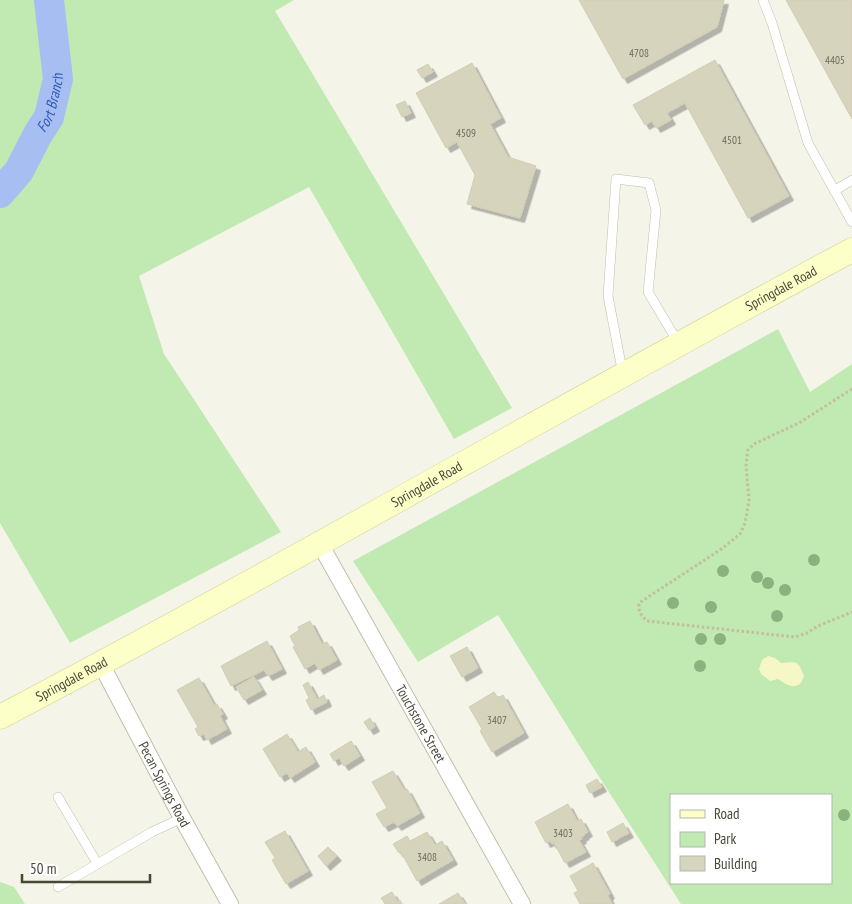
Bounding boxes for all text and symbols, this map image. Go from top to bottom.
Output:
house number: 4708 [629,46,649,60]
house number: 4405 [825,53,845,67]
water label: Fort Branch [32,71,67,135]
house number: 4509 [456,126,476,140]
house number: 4501 [722,133,742,147]
street label: Springdale Road [742,262,820,315]
street label: Springdale Road [388,457,465,511]
street label: Springdale Road [33,652,111,706]
street label: Touchstone Street [392,681,450,766]
house number: 3407 [487,713,507,727]
street label: Pecan Springs Road [134,739,194,830]
legend [670,794,832,884]
text: Road [714,804,740,823]
house number: 3403 [553,826,573,840]
text: Park [714,829,736,848]
house number: 3408 [417,850,437,864]
scale bar [22,852,150,884]
text: Building [714,854,757,873]
text: 50 m [30,859,56,878]

